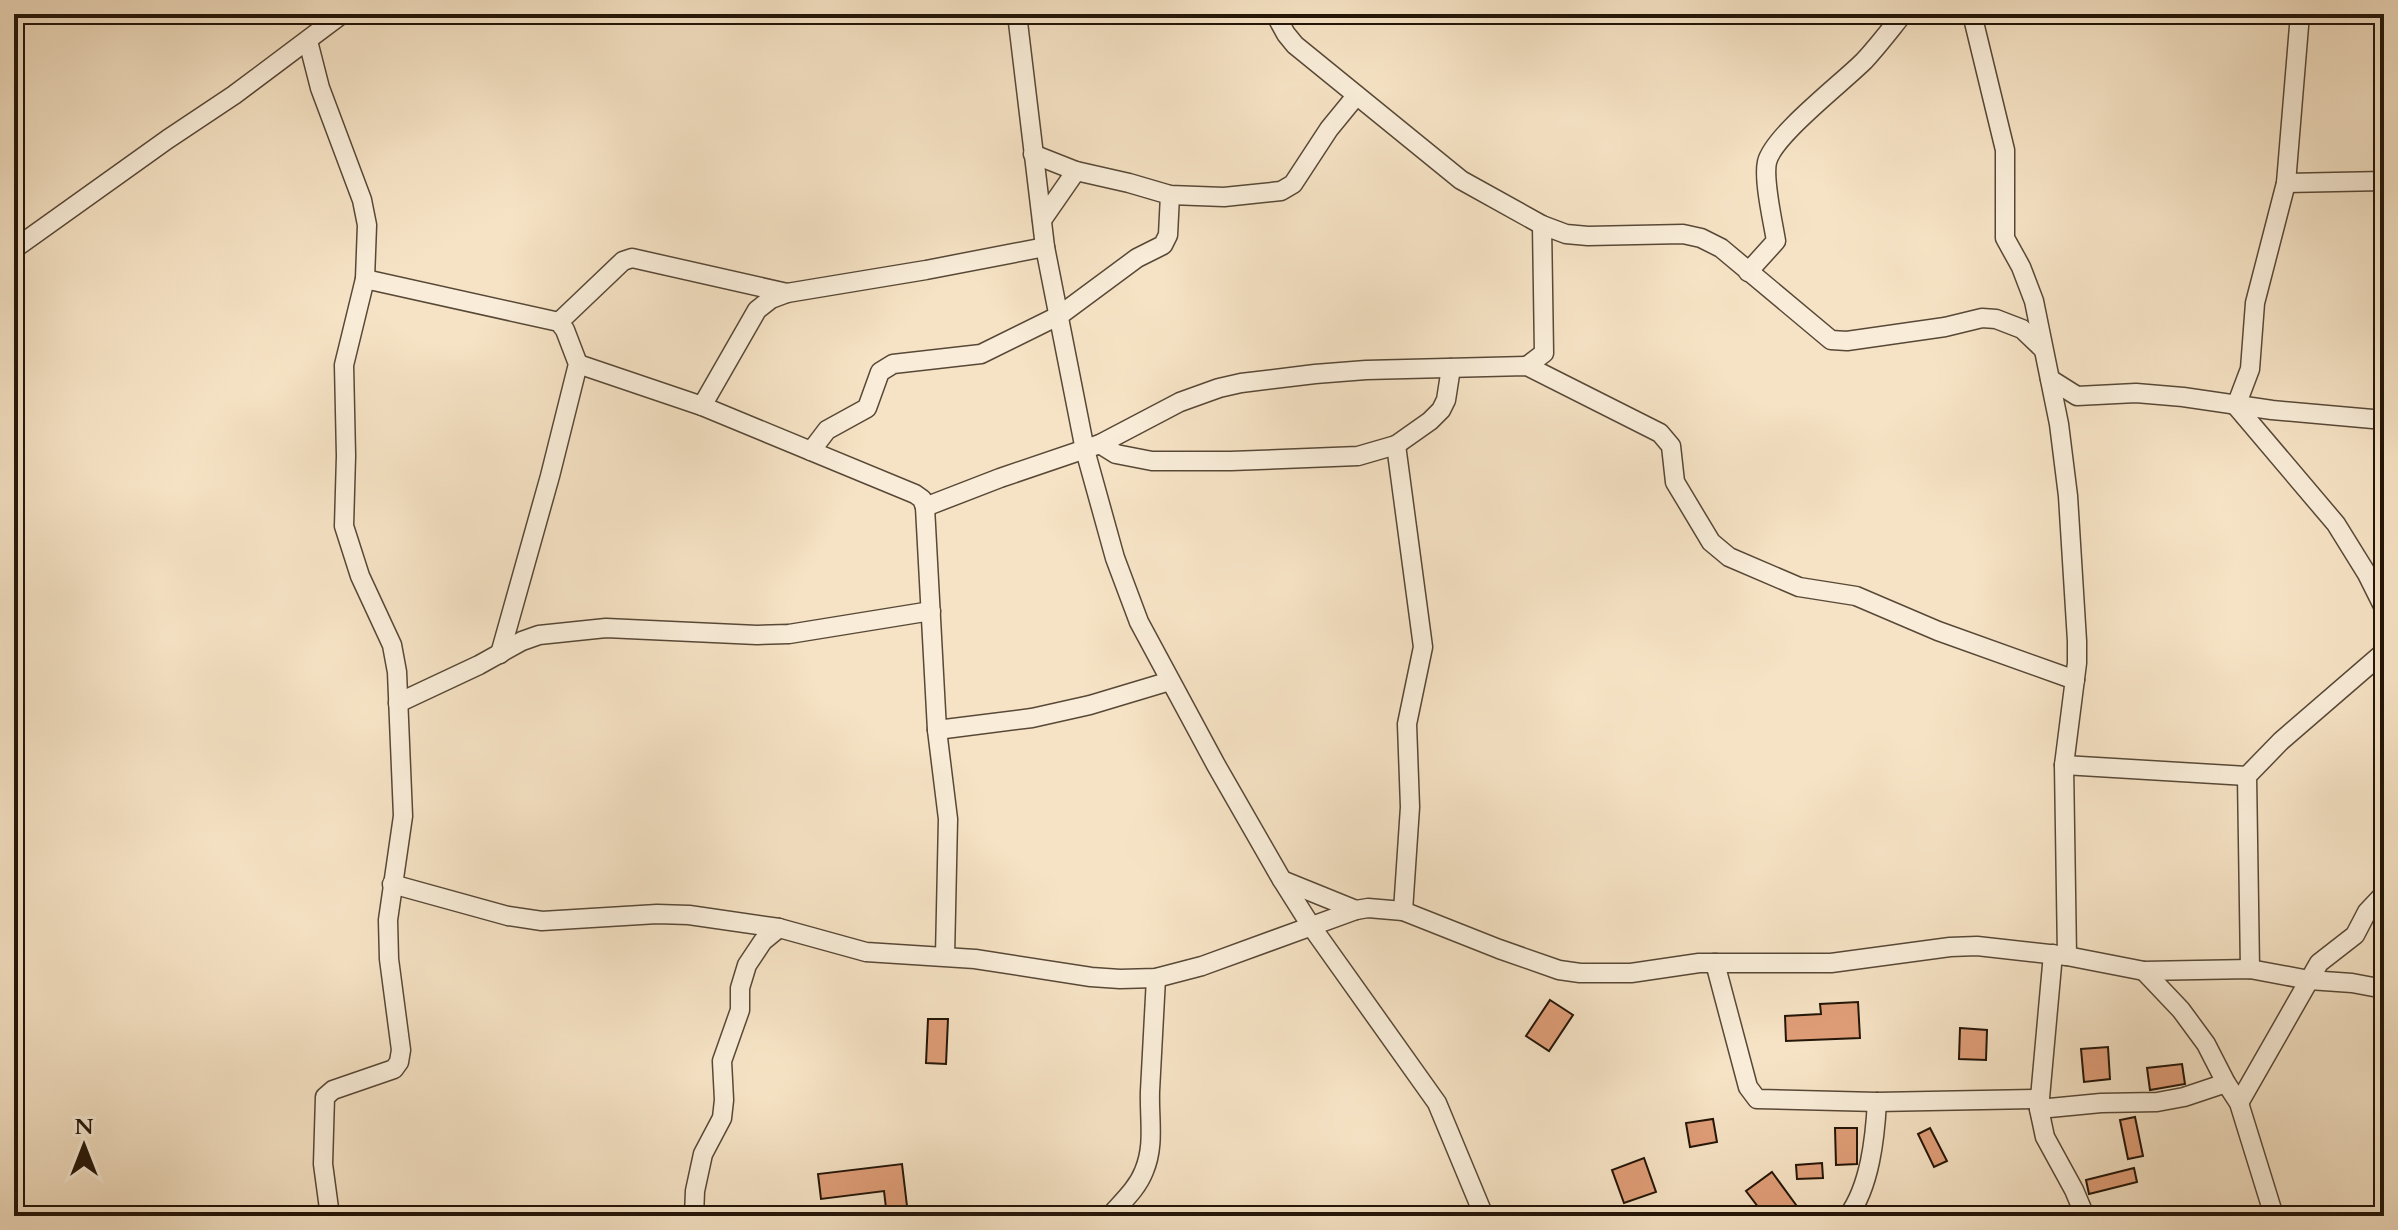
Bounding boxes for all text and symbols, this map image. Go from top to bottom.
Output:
north arrow [44,1106,124,1186]
text: N [74,1112,94,1142]

